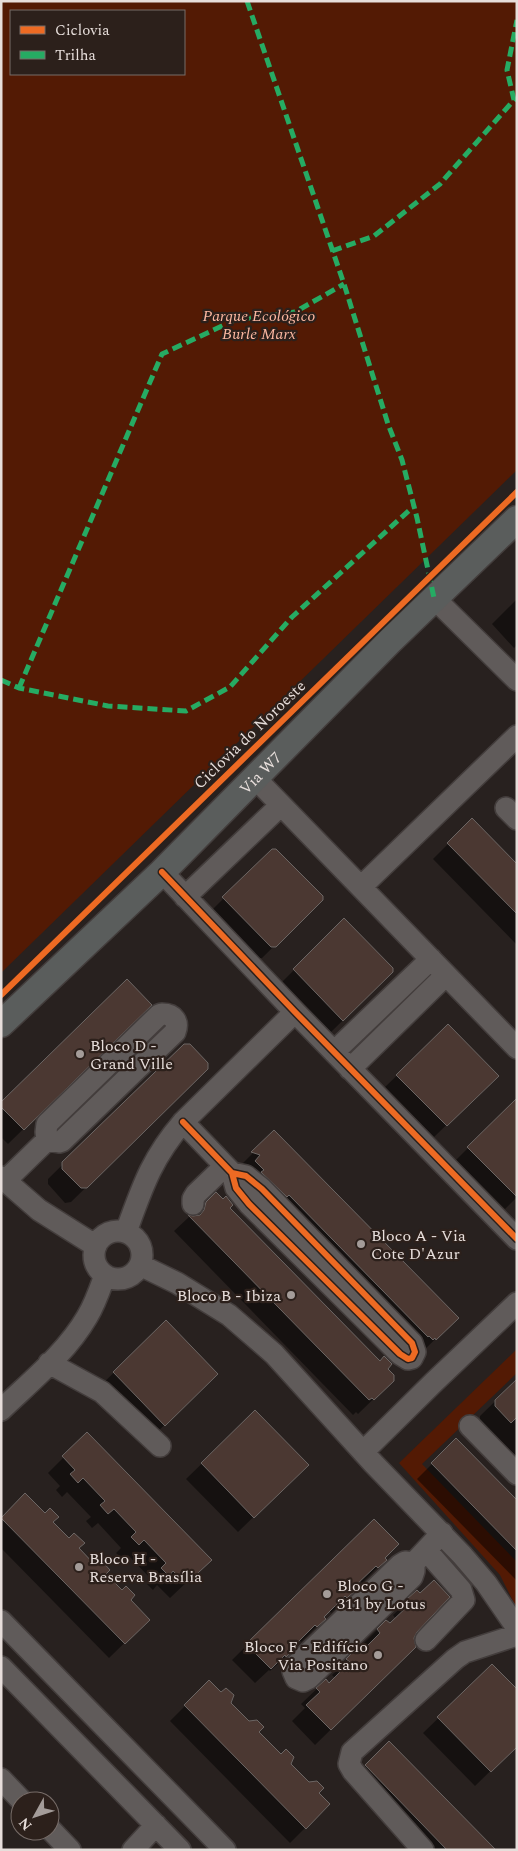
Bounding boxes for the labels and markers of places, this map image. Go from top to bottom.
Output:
place label: Bloco D - Grand Ville [90,1034,173,1076]
marker: Bloco D - Grand Ville [74,1048,86,1060]
place label: Bloco A - Via Cote D'Azur [371,1224,466,1266]
marker: Bloco A - Via Cote D'Azur [355,1238,367,1250]
place label: Bloco B - Ibiza [177,1284,281,1308]
marker: Bloco B - Ibiza [285,1289,297,1301]
place label: Bloco H - Reserva Brasília [89,1547,202,1589]
marker: Bloco H - Reserva Brasília [73,1561,85,1573]
place label: Bloco G - 311 by Lotus [337,1574,426,1616]
marker: Bloco G - 311 by Lotus [321,1588,333,1600]
place label: Bloco F - Edifício Via Positano [244,1635,368,1677]
marker: Bloco F - Edifício Via Positano [372,1649,384,1661]

